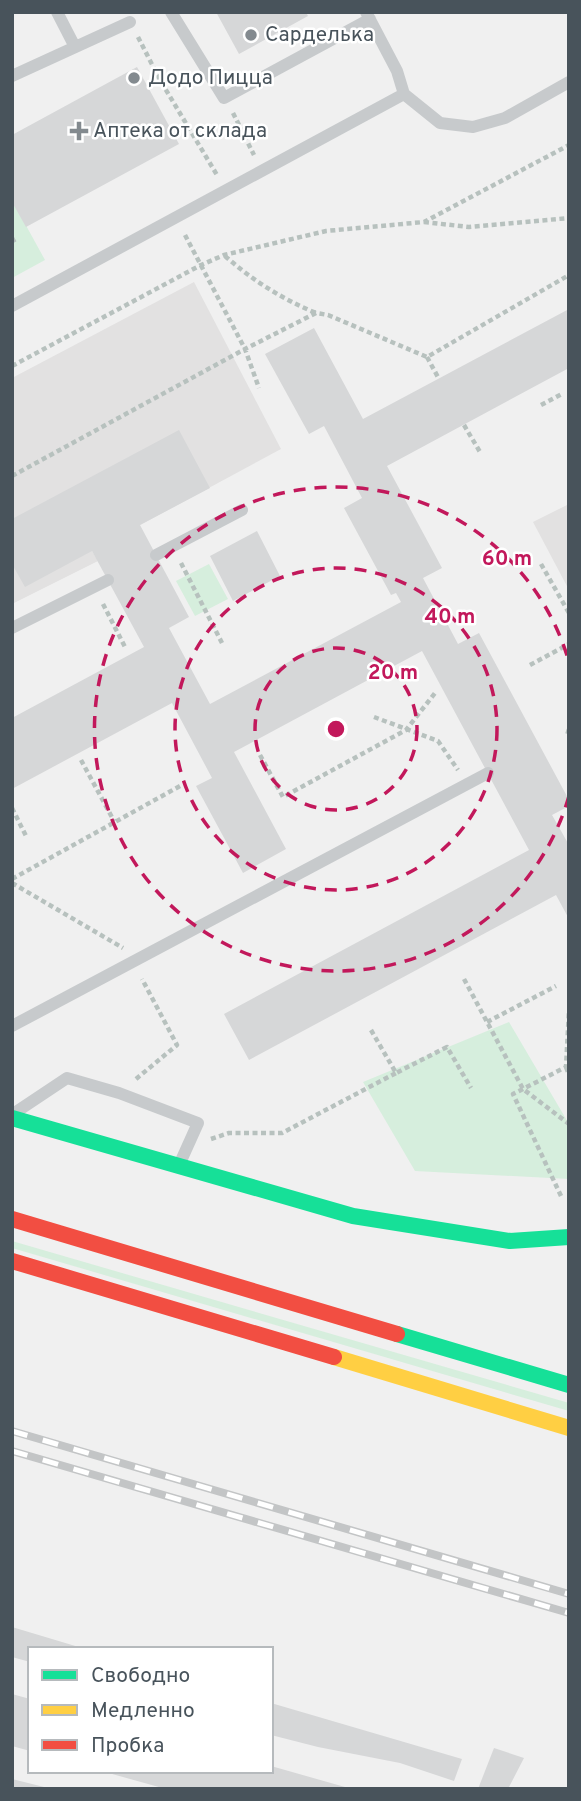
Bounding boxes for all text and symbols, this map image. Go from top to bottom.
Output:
place label: Сарделька [265,22,374,49]
marker: Сарделька [243,27,259,43]
place label: Додо Пицца [148,65,273,92]
marker: Додо Пицца [126,70,142,86]
place label: Аптека от склада [93,118,267,145]
marker: Аптека от склада [71,123,87,139]
text: 60 m [482,546,532,573]
text: 40 m [425,604,475,631]
text: 20 m [368,660,418,687]
centre of rings [324,717,348,741]
legend [28,1647,273,1773]
text: Свободно [91,1663,190,1690]
text: Медленно [91,1698,195,1725]
text: Пробка [91,1733,164,1760]

